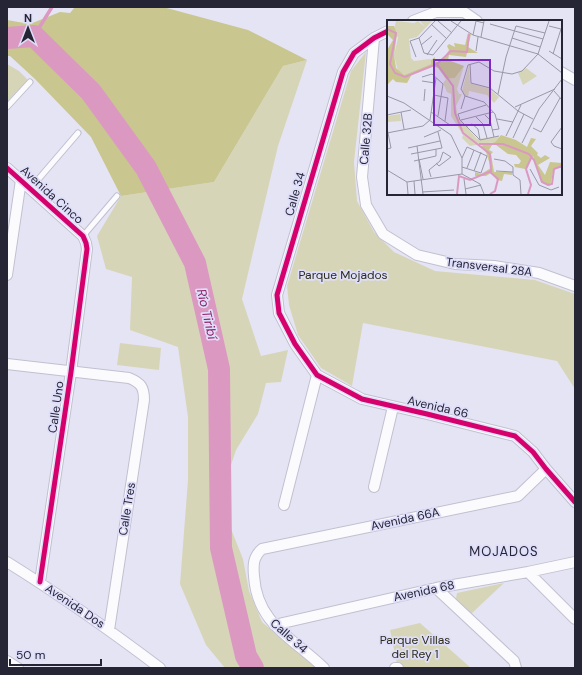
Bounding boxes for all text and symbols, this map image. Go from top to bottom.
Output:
north arrow [8,8,48,48]
text: N [24,11,32,25]
inset map [387,20,562,195]
street label: Calle 32B [356,113,376,165]
street label: Avenida Cinco [17,162,87,228]
street label: Calle 34 [281,170,309,218]
street label: Transversal 28A [445,254,533,280]
park label: Parque Mojados [298,267,388,283]
water label: Río Tiribí [193,287,221,342]
street label: Calle Uno [44,380,68,434]
street label: Avenida 66 [406,392,470,422]
street label: Calle Tres [115,481,139,537]
street label: Avenida 66A [369,504,441,534]
district label: MOJADOS [469,543,539,560]
street label: Avenida 68 [392,577,456,605]
street label: Avenida Dos [42,580,108,632]
street label: Calle 34 [267,615,311,657]
park label: Parque Villas del Rey 1 [380,632,450,662]
scale bar [10,641,101,667]
text: 50 m [16,647,45,663]

